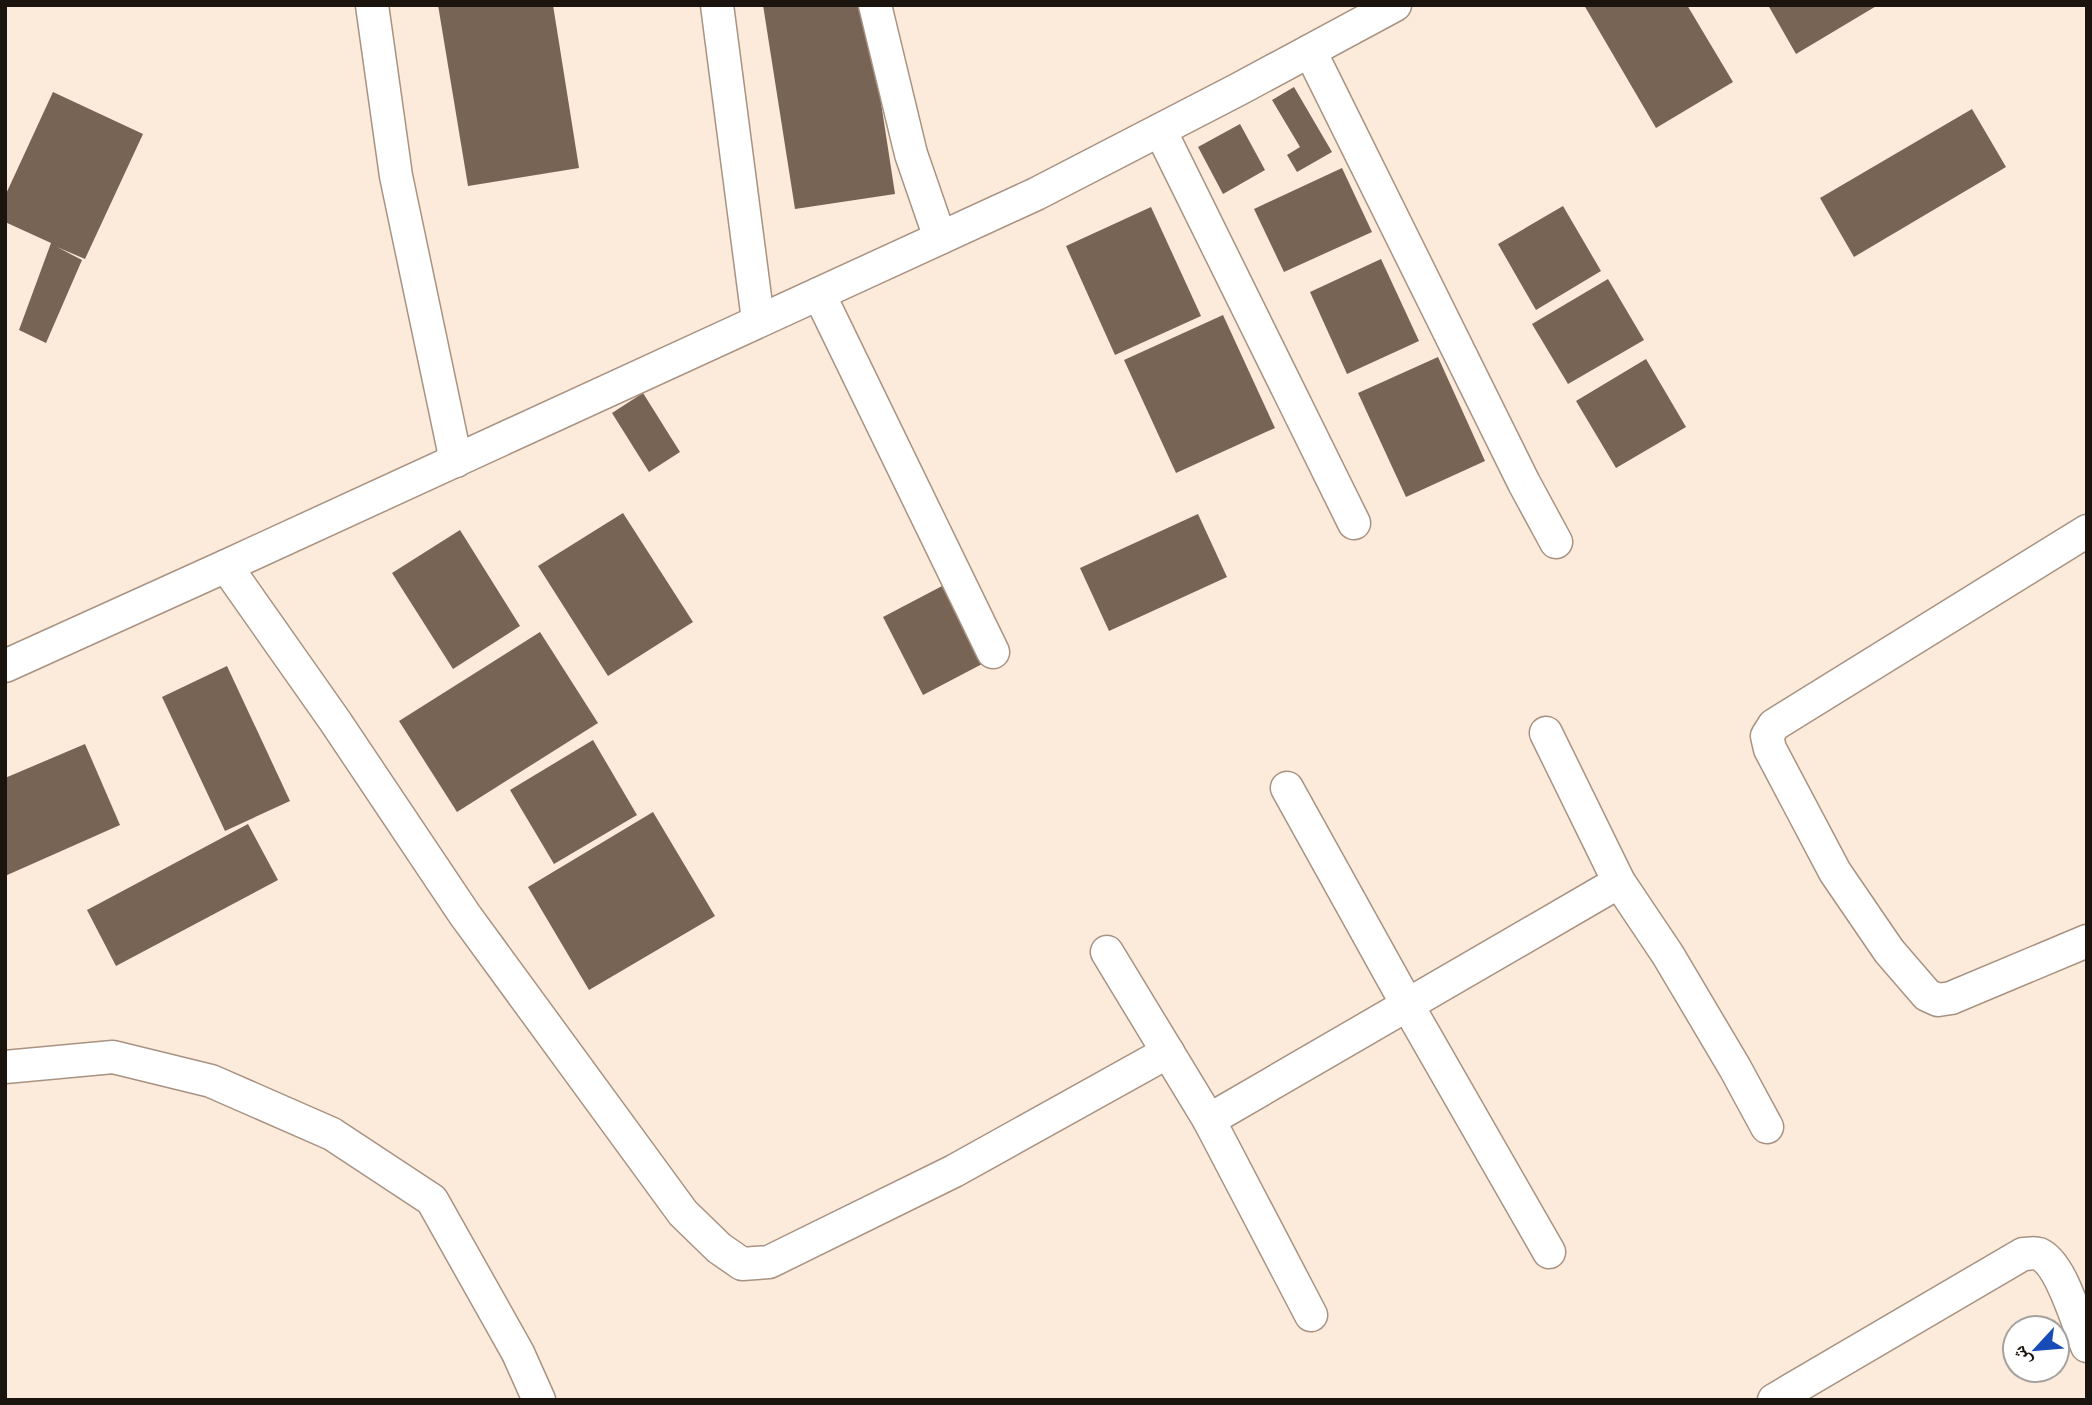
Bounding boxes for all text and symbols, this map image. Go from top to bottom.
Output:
north arrow [2001,1314,2071,1384]
text: ش [2006,1342,2037,1370]

